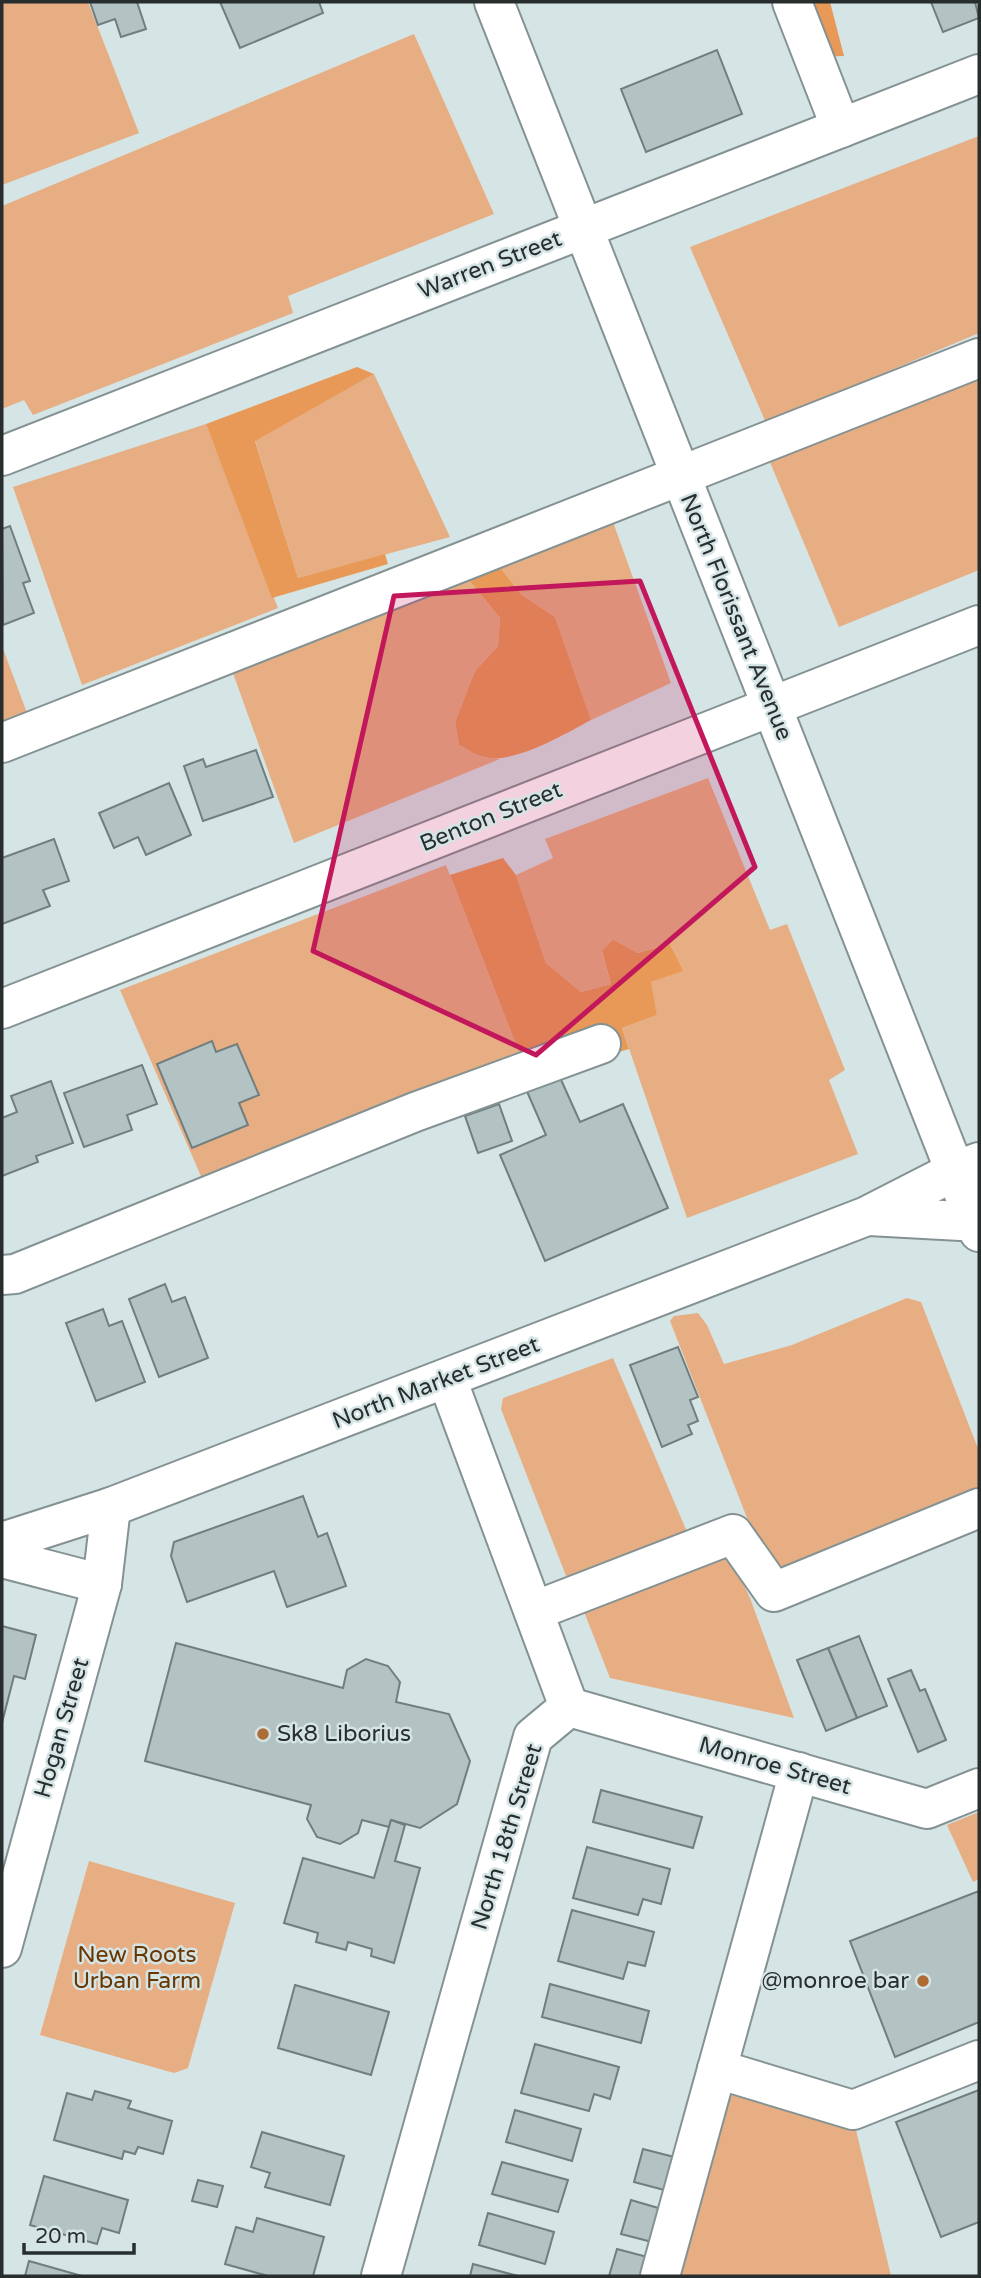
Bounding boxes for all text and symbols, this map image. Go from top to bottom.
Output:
street label: Warren Street [414,225,566,305]
street label: North Florissant Avenue [674,490,798,744]
street label: Benton Street [416,776,566,858]
street label: North Market Street [329,1331,544,1435]
street label: Hogan Street [29,1655,95,1801]
place label: Sk8 Liborius [277,1720,411,1748]
marker: Sk8 Liborius [255,1726,271,1742]
street label: Monroe Street [696,1731,855,1801]
street label: North 18th Street [465,1740,549,1933]
park label: New Roots Urban Farm [73,1941,201,1995]
place label: @monroe bar [762,1967,909,1995]
marker: @monroe bar [915,1973,931,1989]
scale bar [24,2212,135,2256]
text: 20 m [35,2224,86,2249]

